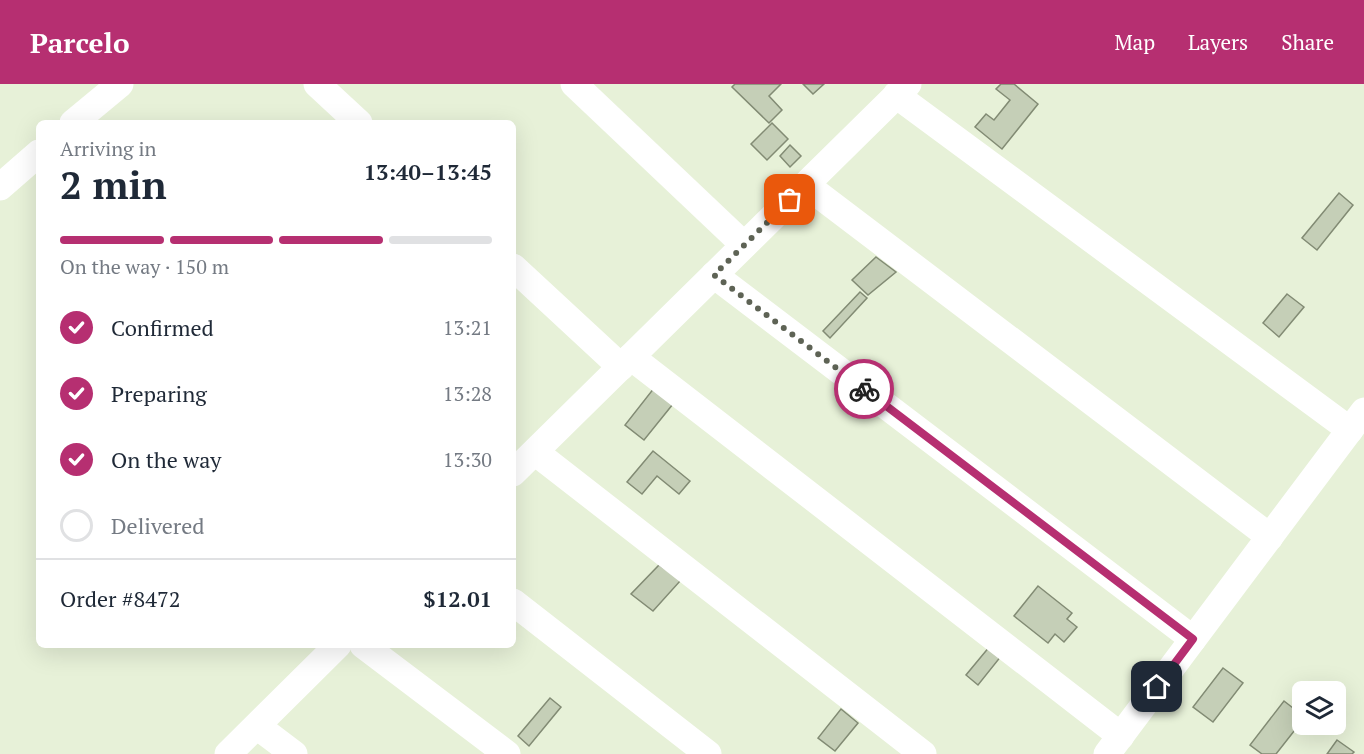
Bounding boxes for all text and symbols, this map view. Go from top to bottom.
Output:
text: Parcelo [30,24,130,61]
text: Map [1114,28,1155,56]
text: Layers [1188,28,1248,56]
text: Share [1281,28,1334,56]
text: Arriving in [60,135,156,162]
text: 13:40–13:45 [364,157,492,186]
text: 2 min [60,158,167,210]
pin [764,174,815,225]
icon: bag [773,183,806,216]
text: On the way · 150 m [60,253,229,280]
icon: check [60,311,93,344]
text: Confirmed [111,313,214,342]
text: 13:21 [443,314,492,341]
courier [834,359,894,419]
icon: bike [848,373,881,406]
icon: check [60,377,93,410]
text: Preparing [111,379,207,408]
text: 13:28 [443,380,492,407]
icon: check [60,443,93,476]
text: On the way [111,445,221,474]
text: 13:30 [443,446,492,473]
text: Delivered [111,511,204,540]
text: Order #8472 [60,584,180,613]
text: $12.01 [423,584,492,613]
pin [1131,661,1182,712]
icon: home [1140,670,1173,703]
map controls [1292,681,1346,735]
button: layers [1292,681,1346,735]

